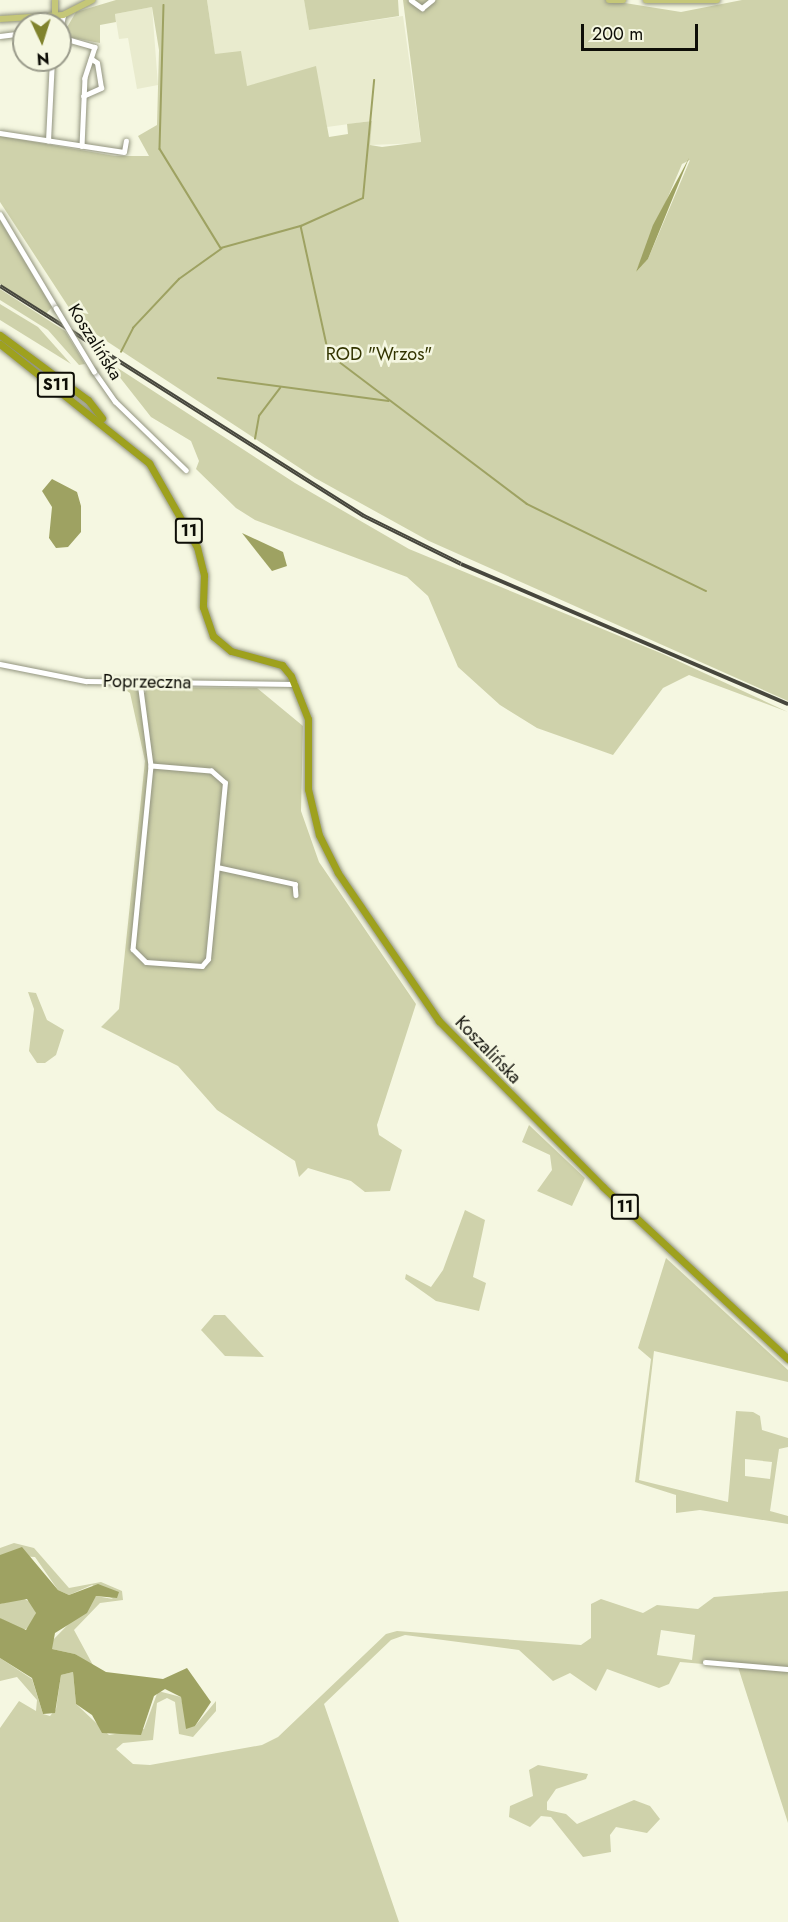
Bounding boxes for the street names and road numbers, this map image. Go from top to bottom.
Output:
street label: Koszalińska [63,300,127,384]
road number: S11 [36,372,76,398]
road number: 11 [174,518,204,544]
street label: Poprzeczna [103,670,191,694]
street label: Koszalińska [450,1012,526,1088]
road number: 11 [610,1194,640,1220]

